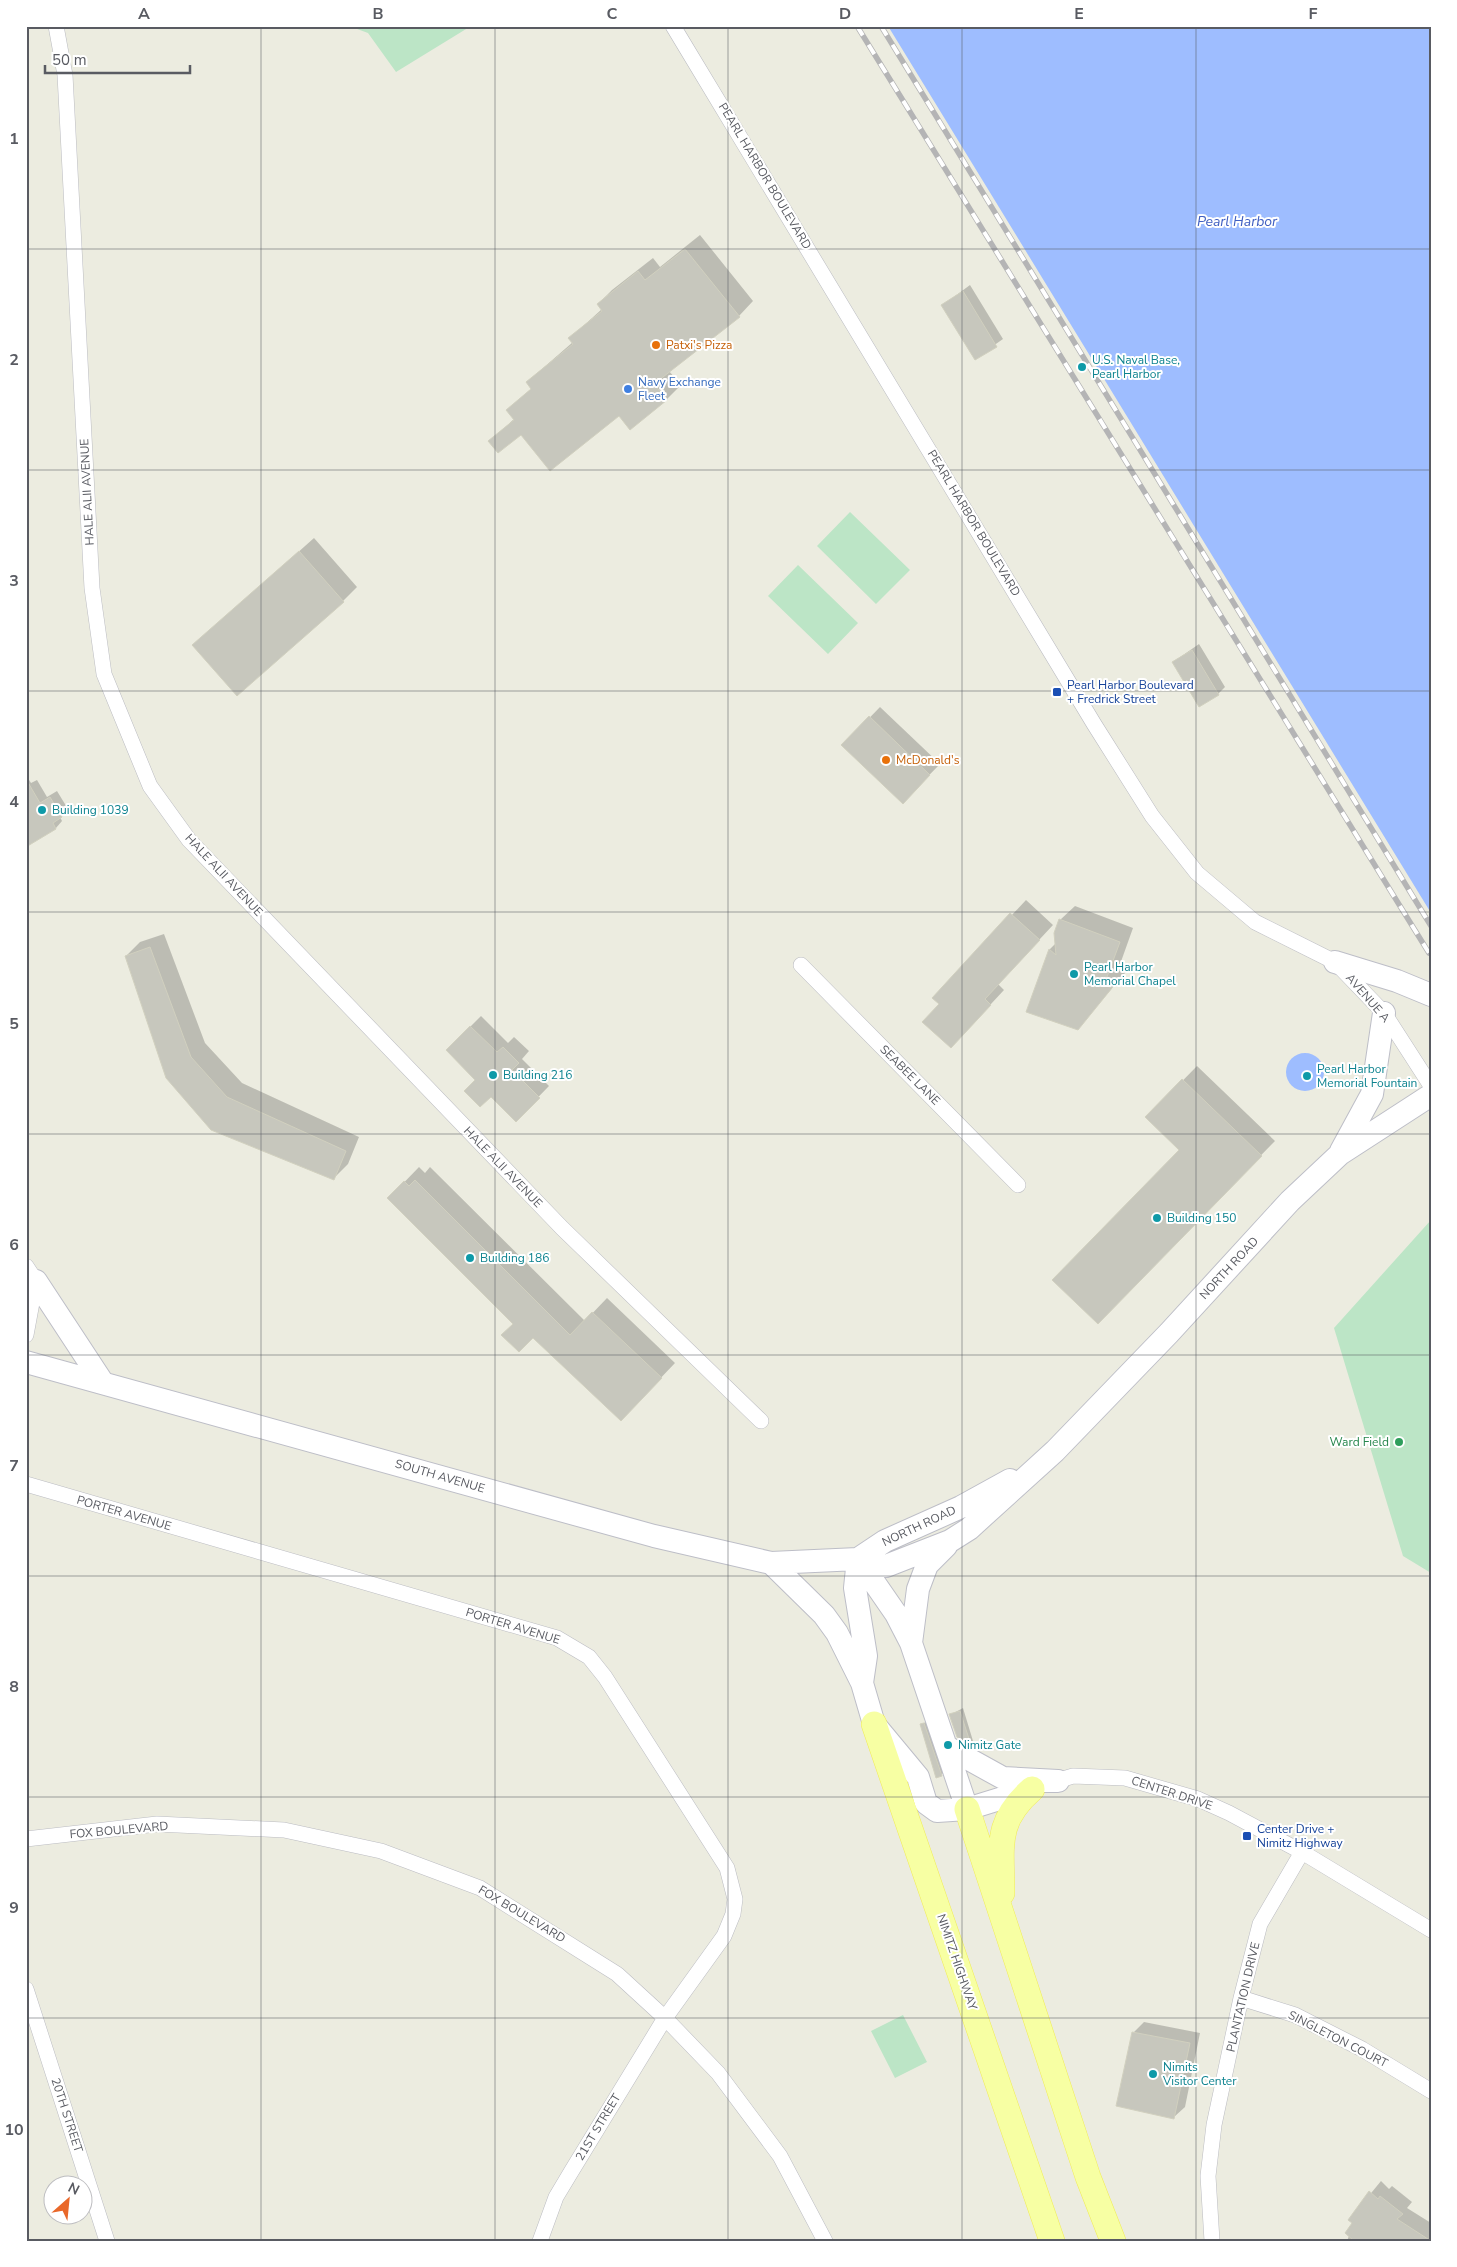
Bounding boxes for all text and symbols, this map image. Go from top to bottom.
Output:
text: A [138,3,150,25]
text: B [372,3,384,25]
text: C [607,3,618,25]
text: D [839,3,851,25]
text: E [1074,3,1084,25]
text: F [1309,3,1318,25]
scale bar [45,42,190,74]
text: 50 m [52,50,87,70]
street label: PEARL HARBOR BOULEVARD [715,100,815,252]
text: 1 [9,128,19,150]
water label: Pearl Harbor [1197,212,1278,231]
place label: Patxi's Pizza [666,337,732,353]
marker: Patxi's Pizza [650,339,662,351]
text: 2 [9,349,19,371]
place label: U.S. Naval Base, Pearl Harbor [1092,352,1180,382]
marker: U.S. Naval Base, Pearl Harbor [1076,361,1088,373]
place label: Navy Exchange Fleet [638,374,721,404]
marker: Navy Exchange Fleet [622,383,634,395]
street label: HALE ALII AVENUE [76,438,98,546]
street label: PEARL HARBOR BOULEVARD [924,447,1024,599]
text: 3 [9,570,19,592]
place label: Pearl Harbor Boulevard + Fredrick Street [1067,677,1194,707]
marker: Pearl Harbor Boulevard + Fredrick Street [1051,686,1063,698]
place label: McDonald's [896,752,960,768]
marker: McDonald's [880,754,892,766]
text: 4 [9,791,19,813]
place label: Building 1039 [52,802,129,818]
marker: Building 1039 [36,804,48,816]
street label: HALE ALII AVENUE [182,830,266,920]
place label: Pearl Harbor Memorial Chapel [1084,959,1176,989]
marker: Pearl Harbor Memorial Chapel [1068,968,1080,980]
street label: AVENUE A [1342,970,1394,1026]
text: 5 [9,1013,19,1035]
street label: SEABEE LANE [876,1041,944,1109]
place label: Pearl Harbor Memorial Fountain [1317,1061,1417,1091]
place label: Building 216 [503,1067,572,1083]
marker: Building 216 [487,1069,499,1081]
marker: Pearl Harbor Memorial Fountain [1301,1070,1313,1082]
street label: HALE ALII AVENUE [460,1123,546,1211]
place label: Building 150 [1167,1210,1236,1226]
marker: Building 150 [1151,1212,1163,1224]
street label: NORTH ROAD [1196,1233,1262,1303]
text: 6 [9,1234,19,1256]
place label: Building 186 [480,1250,549,1266]
marker: Building 186 [464,1252,476,1264]
place label: Ward Field [1330,1434,1389,1450]
marker: Ward Field [1393,1436,1405,1448]
text: 7 [9,1455,19,1477]
street label: SOUTH AVENUE [393,1456,487,1496]
street label: PORTER AVENUE [75,1492,173,1534]
street label: NORTH ROAD [879,1502,959,1550]
street label: PORTER AVENUE [464,1604,562,1648]
text: 8 [9,1676,19,1698]
place label: Nimitz Gate [958,1737,1021,1753]
marker: Nimitz Gate [942,1739,954,1751]
street label: CENTER DRIVE [1129,1772,1215,1814]
street label: FOX BOULEVARD [69,1818,169,1842]
place label: Center Drive + Nimitz Highway [1257,1821,1344,1851]
marker: Center Drive + Nimitz Highway [1241,1830,1253,1842]
street label: FOX BOULEVARD [475,1882,569,1946]
text: 9 [9,1897,19,1919]
street label: NIMITZ HIGHWAY [933,1912,981,2013]
street label: PLANTATION DRIVE [1223,1940,1263,2054]
street label: SINGLETON COURT [1285,2007,1391,2071]
place label: Nimits Visitor Center [1162,2059,1237,2089]
marker: Nimits Visitor Center [1147,2068,1159,2080]
street label: 20TH STREET [47,2076,87,2155]
street label: 21ST STREET [572,2090,625,2163]
text: 10 [4,2119,24,2141]
north arrow [42,2174,92,2224]
text: N [65,2178,83,2200]

